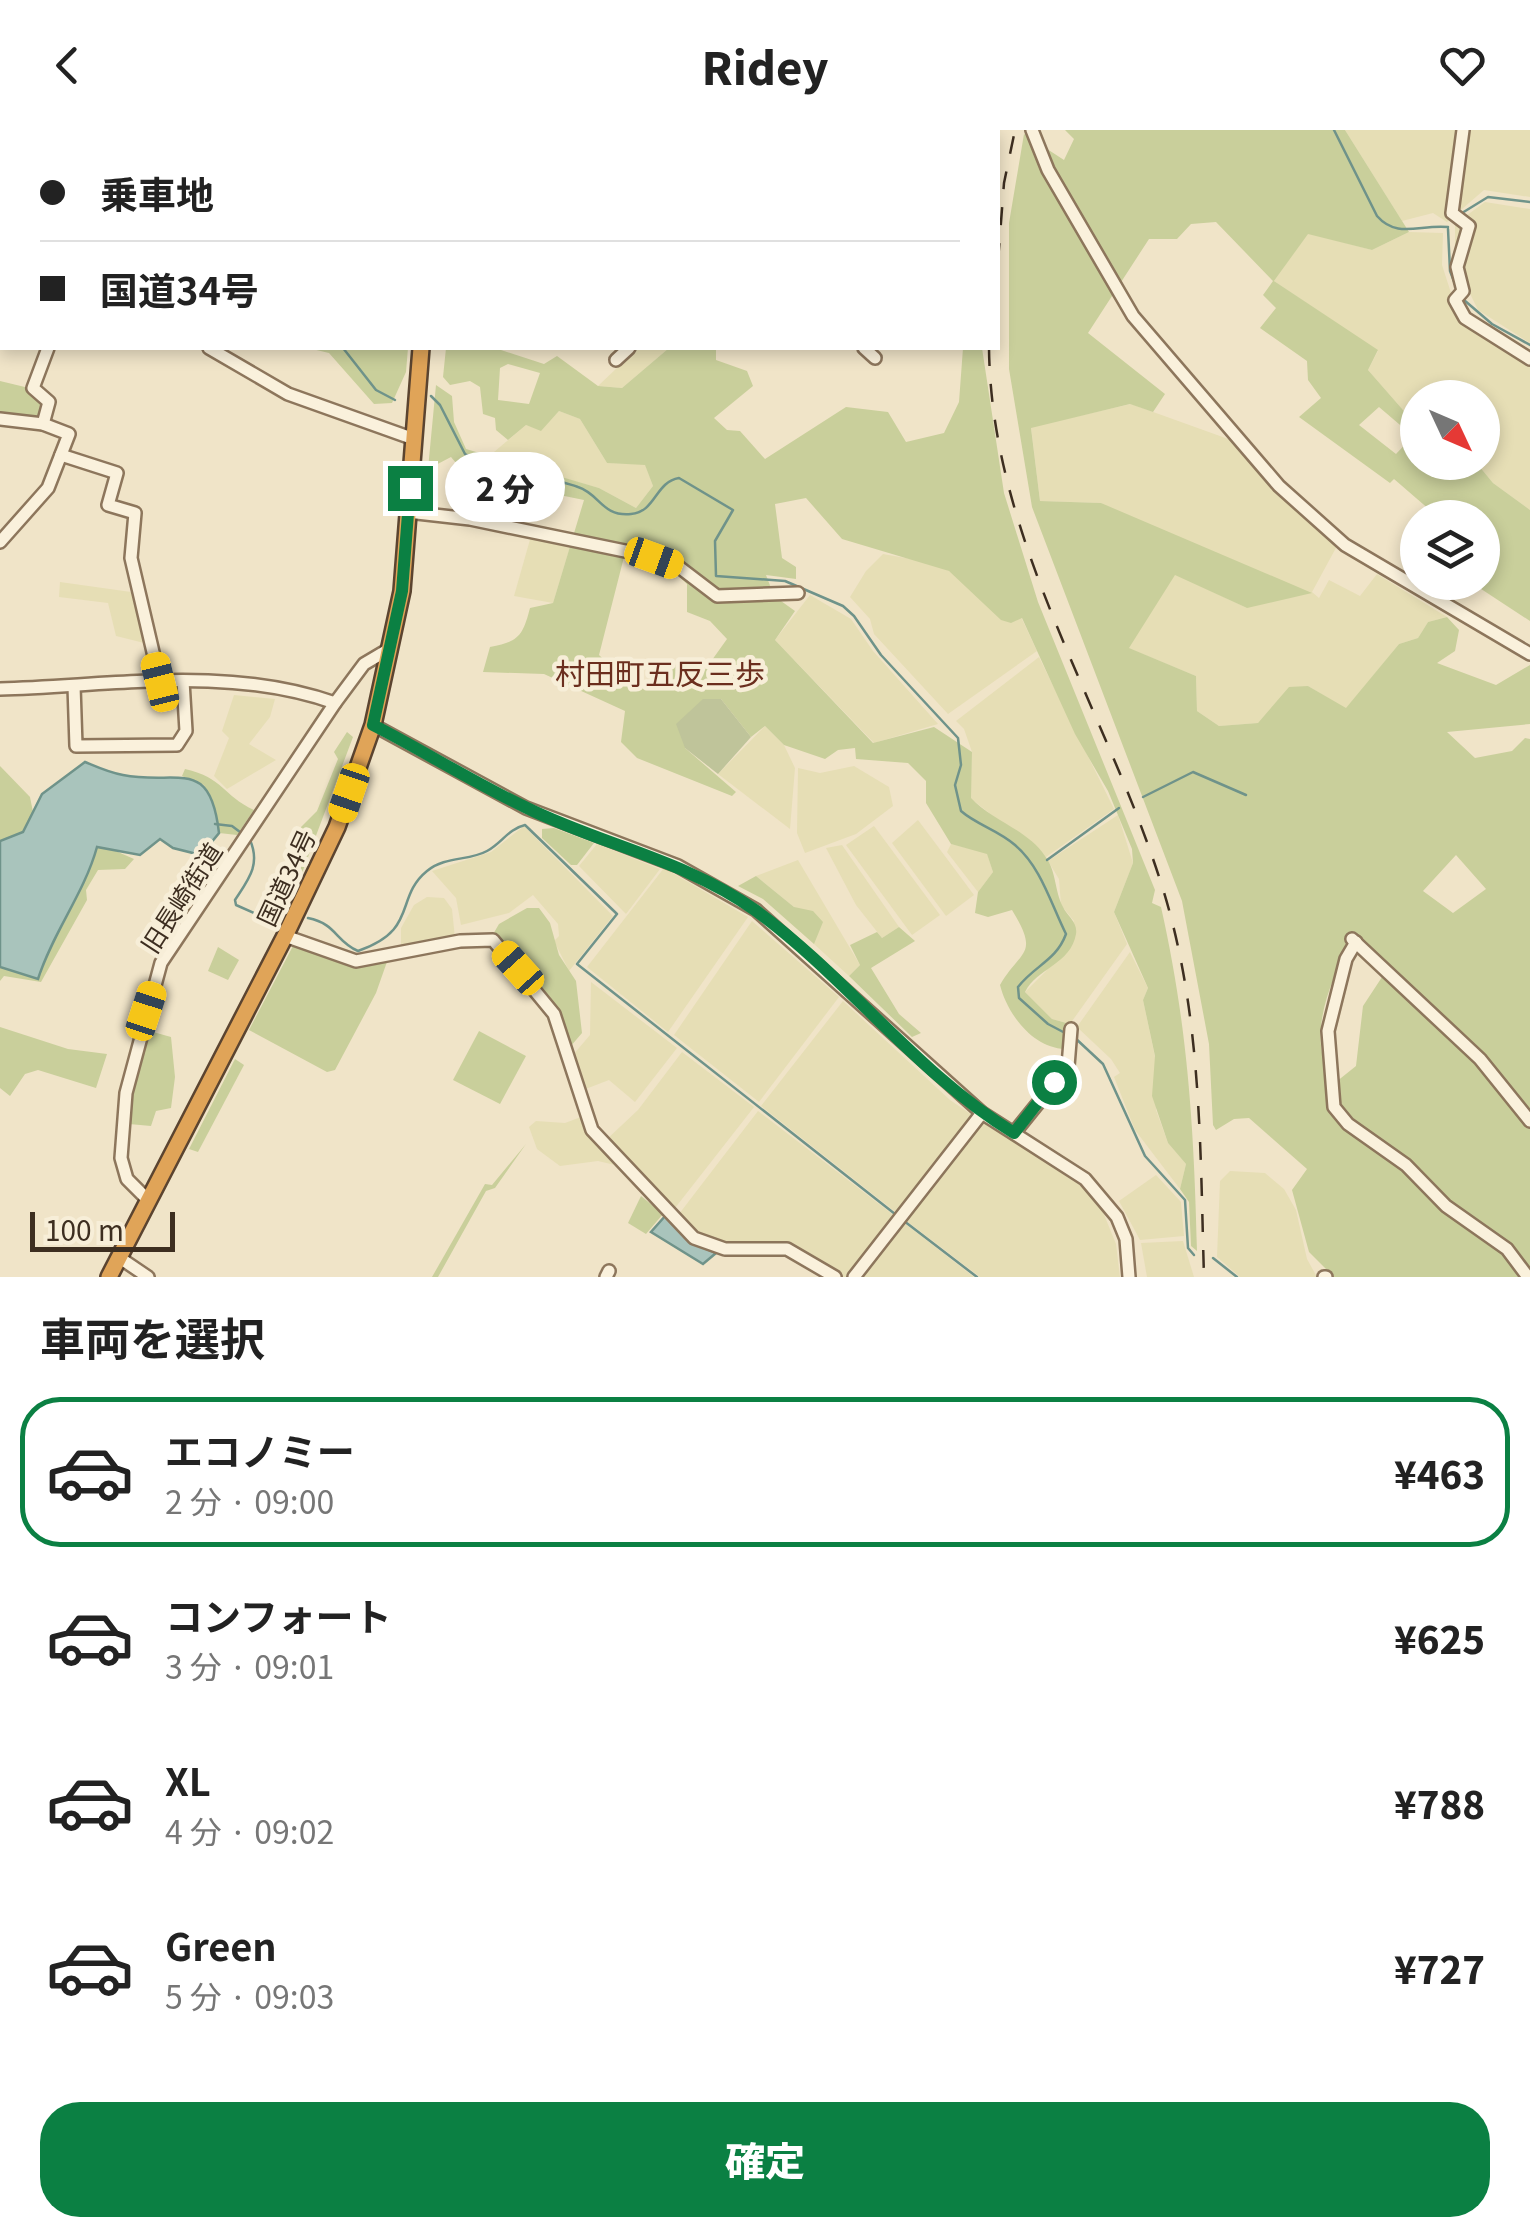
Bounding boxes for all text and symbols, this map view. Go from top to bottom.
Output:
text: Ridey [701,33,829,98]
icon: back [40,38,95,93]
icon: heart [1435,38,1490,93]
text: 乗車地 [100,165,214,220]
text: 国道34号 [100,261,259,316]
north arrow [1400,380,1500,480]
map controls [1400,380,1500,600]
callout: 2 分 [445,453,565,523]
text: 2 分 [476,464,534,510]
route end [388,466,433,511]
button: layers [1400,500,1500,600]
car [621,534,687,582]
car [138,649,182,715]
district label: 村田町五反三歩 [555,650,765,694]
car [325,760,373,826]
street label: 国道34号 [247,823,323,931]
street label: 旧長崎街道 [131,835,229,959]
car [487,936,549,1000]
car [122,978,170,1044]
route start [1032,1060,1077,1105]
scale bar [30,1207,175,1252]
text: 100 m [45,1209,124,1249]
text: 車両を選択 [40,1304,265,1369]
text: エコノミー [165,1422,355,1477]
icon: car [45,1427,135,1517]
text: ¥463 [1394,1445,1485,1500]
text: 2 分 · 09:00 [165,1477,334,1523]
text: コンフォート [165,1587,392,1642]
icon: car [45,1592,135,1682]
text: ¥625 [1394,1610,1485,1665]
text: 3 分 · 09:01 [165,1642,334,1688]
text: XL [165,1752,211,1807]
icon: car [45,1757,135,1847]
text: ¥788 [1394,1775,1485,1830]
text: 4 分 · 09:02 [165,1807,334,1853]
text: Green [165,1917,277,1972]
icon: car [45,1922,135,2012]
text: ¥727 [1394,1940,1485,1995]
text: 5 分 · 09:03 [165,1972,334,2018]
button: 確定 [40,2102,1490,2217]

